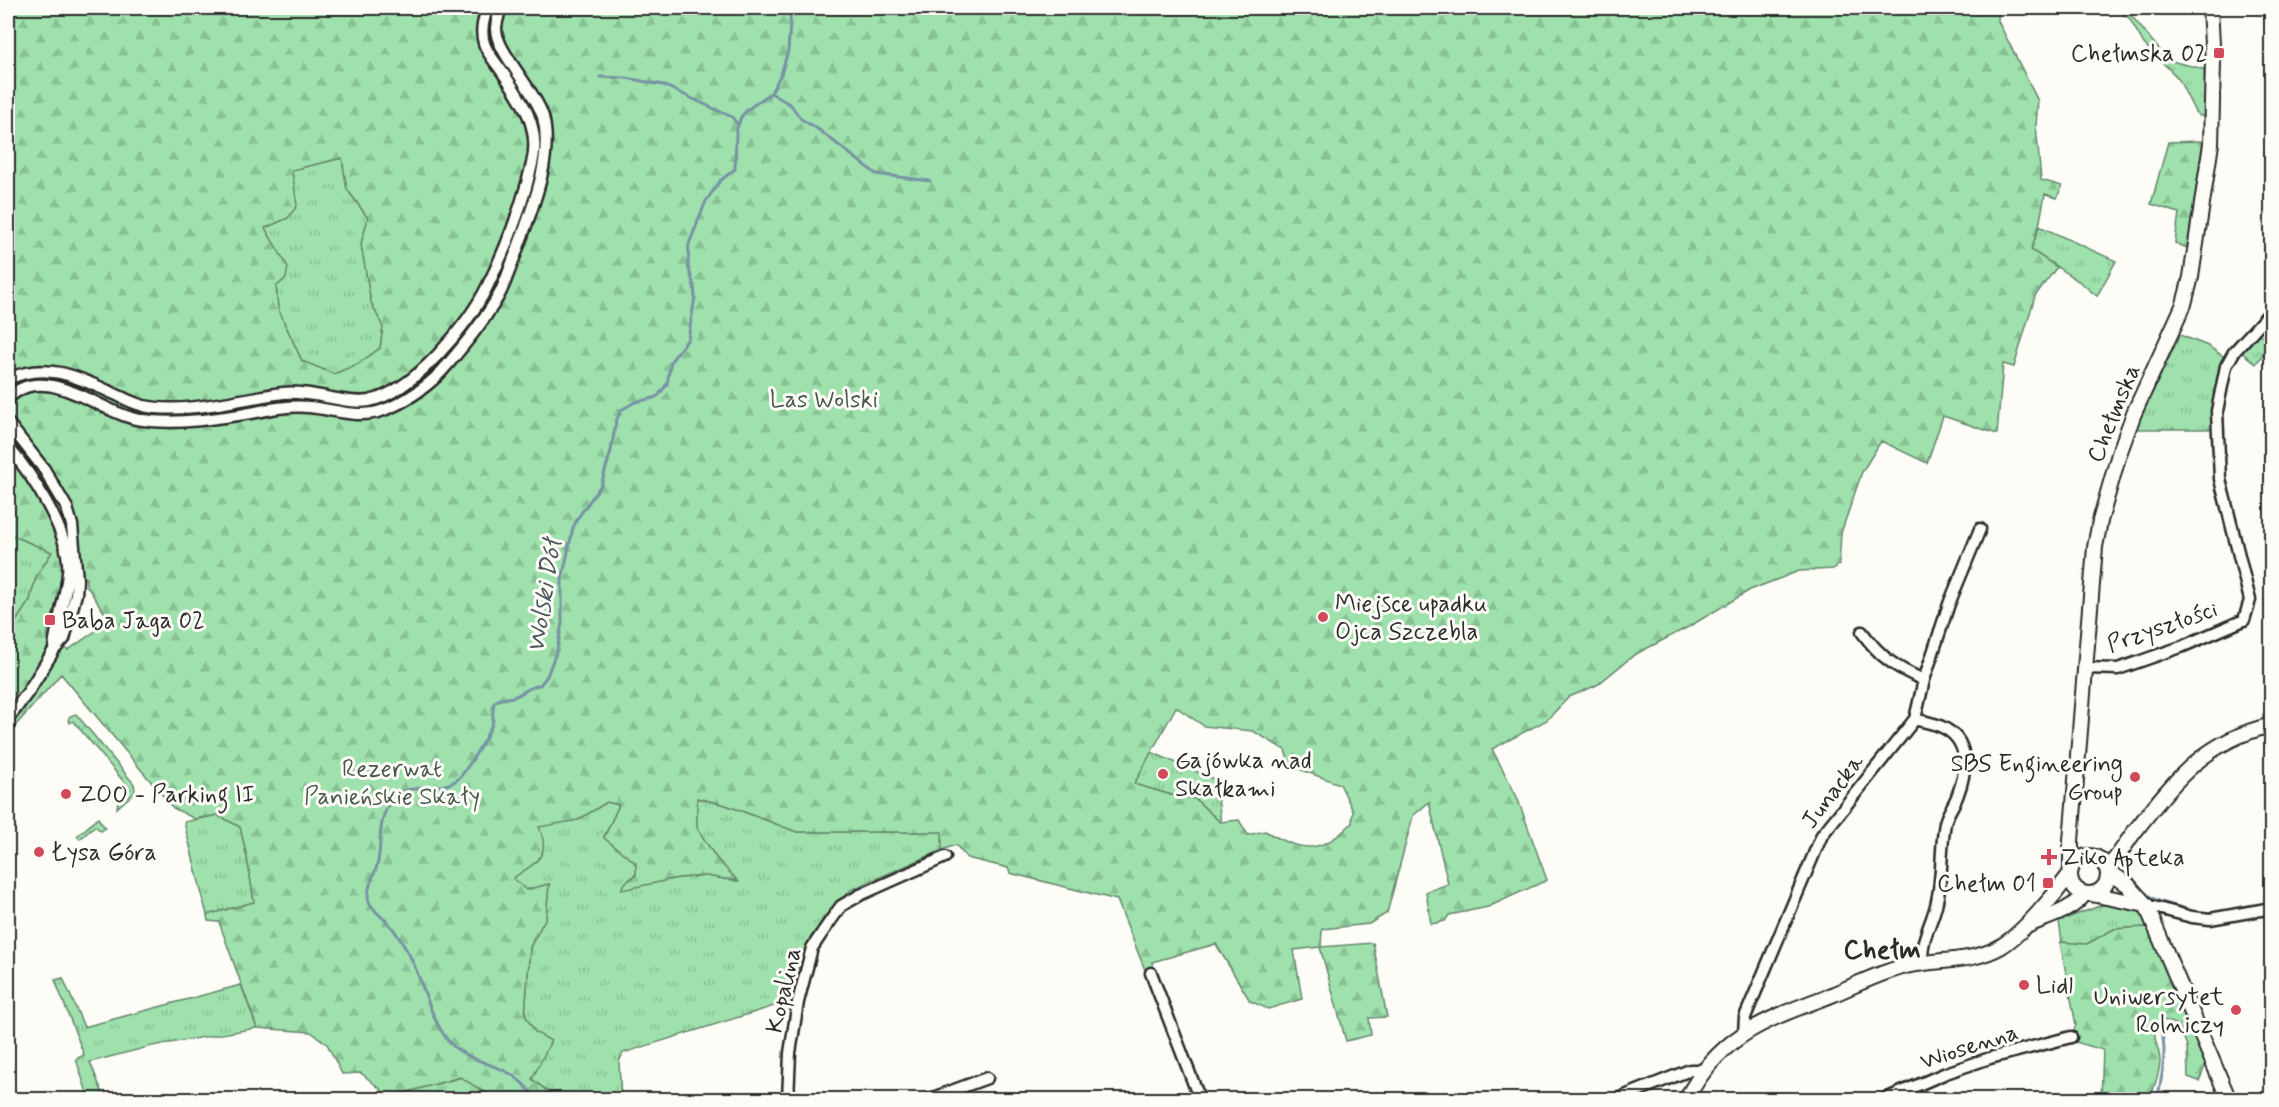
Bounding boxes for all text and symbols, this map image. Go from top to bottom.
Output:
place label: Chełmska 02 [2071,39,2207,70]
marker: Chełmska 02 [2212,46,2226,60]
street label: Chełmska [2081,360,2148,467]
park label: Las Wolski [770,385,878,416]
water label: Wolski Dół [519,533,571,655]
place label: Miejsce upadku Ojca Szczebla [1335,589,1487,648]
street label: Przyszłości [2103,594,2222,661]
place label: Baba Jaga 02 [62,606,205,637]
marker: Miejsce upadku Ojca Szczebla [1316,610,1330,624]
marker: Baba Jaga 02 [43,613,57,627]
place label: Gajówka nad Skałkami [1175,746,1312,805]
street label: Junacka [1795,748,1872,835]
place label: SBS Engineering Group [1950,749,2123,808]
park label: Rezerwat Panieńskie Skały [304,754,480,813]
marker: Gajówka nad Skałkami [1156,767,1170,781]
marker: SBS Engineering Group [2128,770,2142,784]
place label: ZOO - Parking II [78,780,255,814]
marker: ZOO - Parking II [59,787,73,801]
place label: Łysa Góra [51,838,157,869]
place label: Ziko Apteka [2061,843,2185,877]
marker: Łysa Góra [32,845,46,859]
marker: Ziko Apteka [2042,850,2056,864]
place label: Chełm 01 [1937,869,2036,900]
marker: Chełm 01 [2041,876,2055,890]
district label: Chełm [1843,933,1921,968]
street label: Kopalina [760,945,809,1036]
place label: Lidl [2036,971,2073,1002]
marker: Lidl [2017,978,2031,992]
place label: Uniwersytet Rolniczy [2093,982,2224,1041]
marker: Uniwersytet Rolniczy [2229,1003,2243,1017]
street label: Wiosenna [1916,1017,2023,1078]

